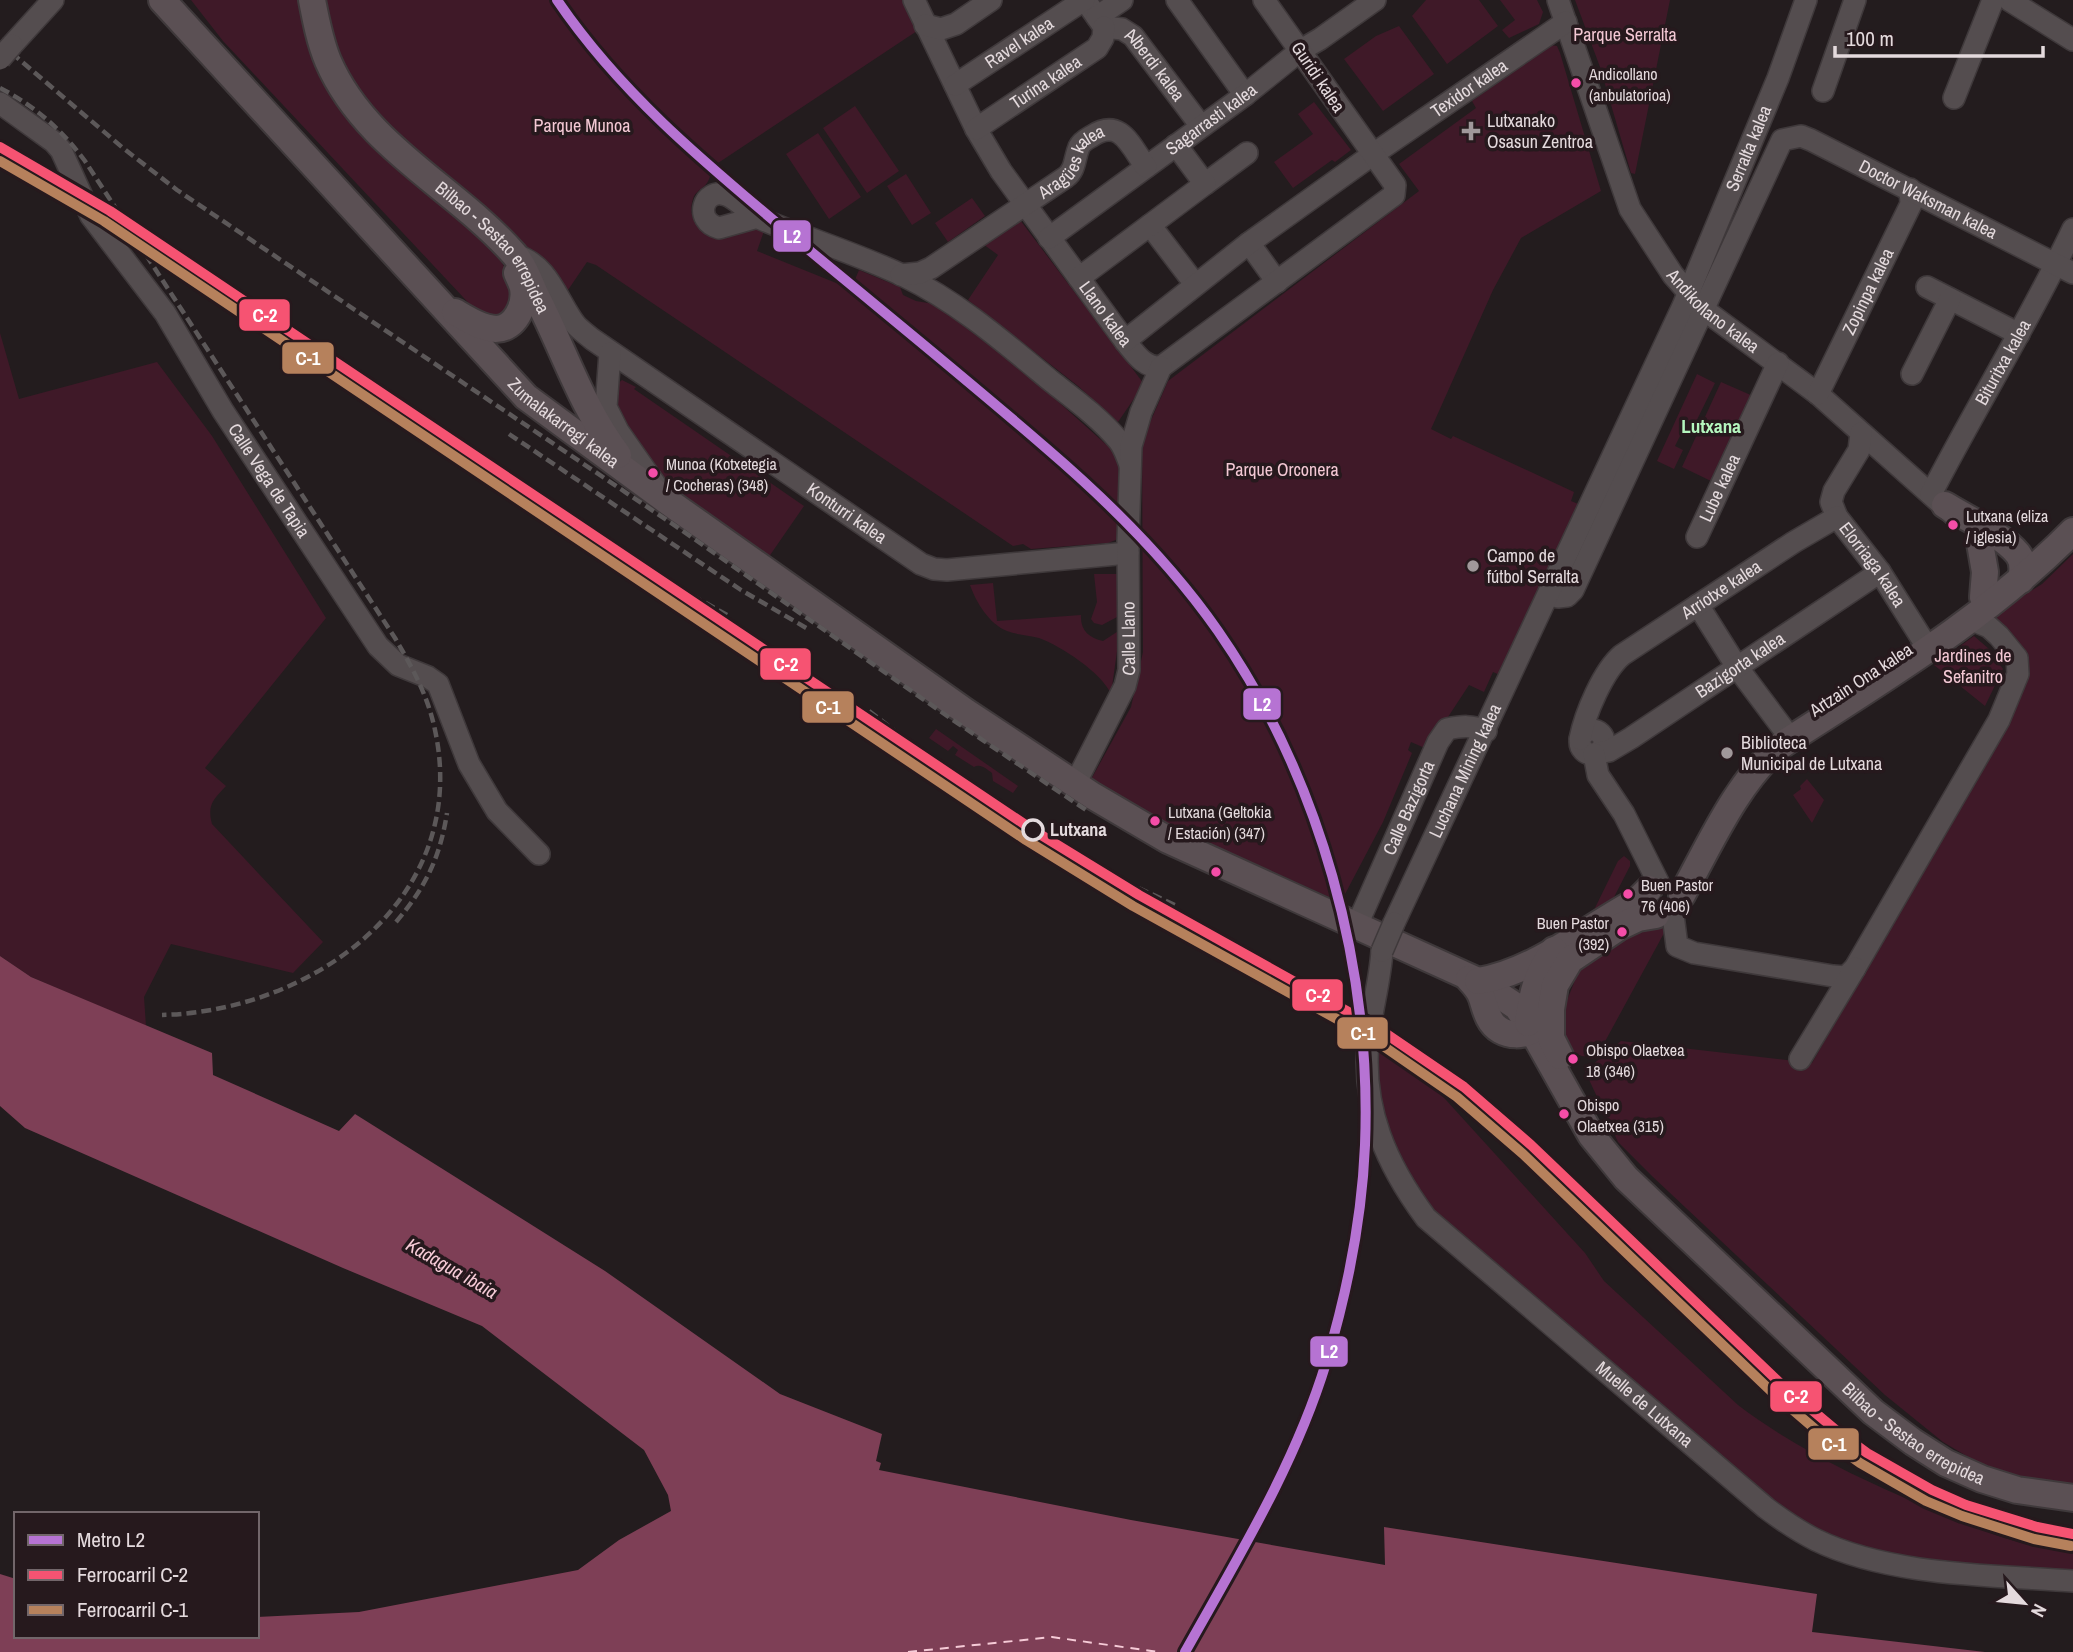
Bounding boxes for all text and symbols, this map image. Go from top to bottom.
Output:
street label: Ravel kalea [980,11,1058,74]
scale bar [1835,14,2043,58]
street label: Alberdi kalea [1120,21,1191,106]
park label: Parque Serralta [1573,22,1677,47]
text: 100 m [1846,24,1894,53]
street label: Guridi kalea [1286,36,1351,117]
street label: Turina kalea [1005,49,1086,115]
street label: Texidor kalea [1425,53,1512,123]
place label: Andicollano (anbulatorioa) [1588,63,1671,106]
marker: Andicollano (anbulatorioa) [1569,76,1583,90]
street label: Sagarrasti kalea [1160,77,1262,161]
street label: Serralta kalea [1719,101,1777,195]
place label: Lutxanako Osasun Zentroa [1487,108,1593,154]
park label: Parque Munoa [534,113,630,138]
street label: Aragües kalea [1032,118,1108,205]
marker: Lutxanako Osasun Zentroa [1461,121,1481,141]
street label: Doctor Waksman kalea [1855,153,2002,245]
street label: Bilbao - Sestao errepidea [430,175,556,318]
line badge: L2 [772,219,812,253]
text: L2 [783,223,801,249]
street label: Zopinpa kalea [1836,244,1899,339]
street label: Andikollano kalea [1661,263,1765,359]
street label: Llano kalea [1073,276,1138,352]
line badge: C-2 [238,298,291,332]
text: C-2 [252,302,278,328]
street label: Bituritxa kalea [1969,315,2036,410]
line badge: C-1 [281,341,335,375]
text: C-1 [295,345,321,371]
street label: Zumalakarregi kalea [502,372,624,473]
district label: Lutxana [1681,413,1741,439]
street label: Calle Vega de Tapia [222,418,316,542]
street label: Lube kalea [1693,450,1746,526]
place label: Munoa (Kotxetegia / Cocheras) (348) [666,453,778,496]
park label: Parque Orconera [1225,457,1339,482]
marker: Munoa (Kotxetegia / Cocheras) (348) [646,466,660,480]
street label: Konturri kalea [802,476,892,549]
place label: Lutxana (eliza / iglesia) [1966,505,2049,548]
street label: Elorriaga kalea [1833,517,1912,612]
marker: Lutxana (eliza / iglesia) [1946,518,1960,532]
place label: Campo de fútbol Serralta [1487,543,1579,589]
street label: Arriotxe kalea [1675,554,1766,625]
marker: Campo de fútbol Serralta [1465,558,1481,574]
street label: Calle Llano [1115,601,1142,678]
street label: Bazigorta kalea [1690,626,1790,704]
street label: Artzain Ona kalea [1804,637,1917,723]
park label: Jardines de Sefanitro [1934,643,2012,689]
line badge: C-2 [759,647,812,681]
text: C-2 [773,651,799,677]
line badge: L2 [1242,687,1282,721]
line badge: C-1 [801,690,855,724]
text: L2 [1253,691,1271,717]
text: C-1 [815,694,841,720]
street label: Luchana Mining kalea [1423,700,1507,842]
place label: Biblioteca Municipal de Lutxana [1741,730,1882,776]
marker: Biblioteca Municipal de Lutxana [1719,745,1735,761]
street label: Calle Bazigorta [1376,756,1440,859]
place label: Lutxana (Geltokia / Estación) (347) [1168,801,1272,844]
marker: Lutxana (Geltokia / Estación) (347) [1148,814,1162,828]
place label: Lutxana [1050,817,1107,842]
marker: Lutxana [1022,819,1044,841]
unlabelled marker [1209,865,1223,879]
place label: Buen Pastor 76 (406) [1641,874,1714,917]
marker: Buen Pastor 76 (406) [1621,887,1635,901]
place label: Buen Pastor (392) [1537,912,1610,955]
marker: Buen Pastor (392) [1615,925,1629,939]
line badge: C-2 [1291,978,1344,1012]
text: C-2 [1305,982,1331,1008]
line badge: C-1 [1336,1016,1389,1050]
text: C-1 [1350,1020,1376,1046]
place label: Obispo Olaetxea 18 (346) [1586,1039,1685,1082]
marker: Obispo Olaetxea 18 (346) [1566,1052,1580,1066]
place label: Obispo Olaetxea (315) [1577,1094,1664,1137]
marker: Obispo Olaetxea (315) [1557,1107,1571,1121]
water label: Kadagua ibaia [402,1231,503,1305]
line badge: L2 [1309,1335,1349,1368]
text: L2 [1320,1338,1338,1364]
street label: Muelle de Lutxana [1591,1355,1699,1453]
street label: Bilbao - Sestao errepidea [1837,1376,1989,1491]
line badge: C-2 [1769,1380,1823,1413]
text: C-2 [1783,1383,1809,1409]
line badge: C-1 [1807,1427,1860,1461]
text: C-1 [1821,1431,1847,1457]
legend [14,1512,259,1638]
text: Metro L2 [77,1525,145,1554]
text: Ferrocarril C-2 [77,1560,188,1589]
north arrow [1989,1568,2059,1638]
text: Ferrocarril C-1 [77,1595,189,1624]
text: N [2025,1600,2053,1622]

